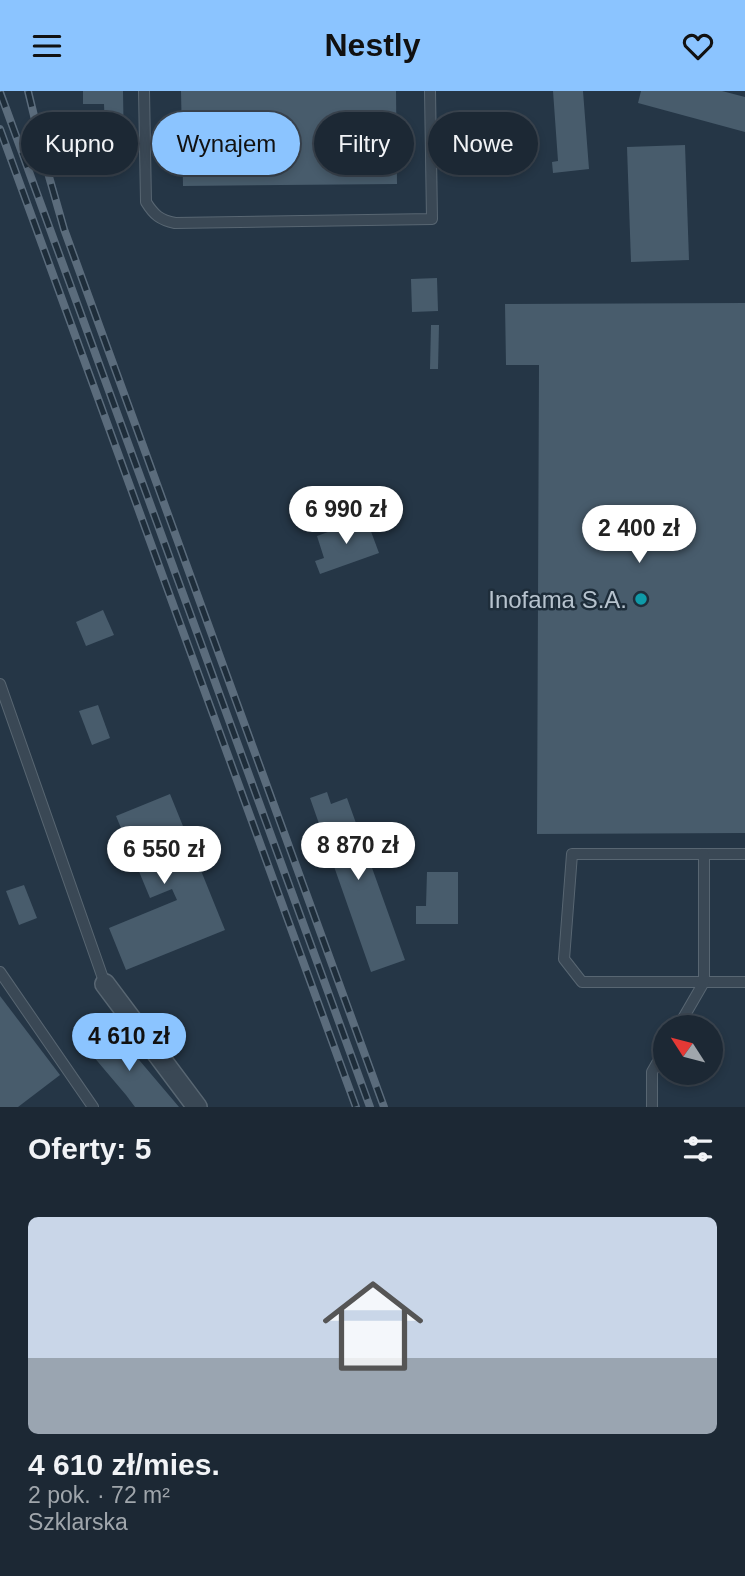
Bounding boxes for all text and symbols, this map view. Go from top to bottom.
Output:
icon: menu [28,27,66,65]
text: Nestly [324,27,421,63]
icon: heart [679,27,717,65]
chip: Kupno [21,112,138,175]
chip: Wynajem [152,112,300,175]
chip: Filtry [314,112,414,175]
chip: Nowe [428,112,538,175]
pin: 6 990 zł [274,487,418,546]
text: 6 990 zł [305,496,387,522]
pin: 2 400 zł [567,505,711,565]
text: 2 400 zł [598,515,680,541]
place label: Inofama S.A. [488,586,627,613]
marker: Inofama S.A. [633,591,649,607]
pin: 8 870 zł [286,823,430,882]
pin: 6 550 zł [92,827,236,886]
text: 8 870 zł [317,832,399,858]
text: 6 550 zł [123,836,205,862]
pin: 4 610 zł [57,1013,201,1073]
north arrow [653,1015,723,1085]
map controls [653,1015,723,1085]
text: 4 610 zł [88,1023,170,1049]
icon: filters [679,1130,717,1168]
text: Oferty: 5 [28,1132,151,1165]
icon: home [310,1263,436,1389]
text: 4 610 zł/mies. [28,1448,220,1481]
text: 2 pok. · 72 m² [28,1482,170,1508]
text: Szklarska [28,1509,128,1535]

